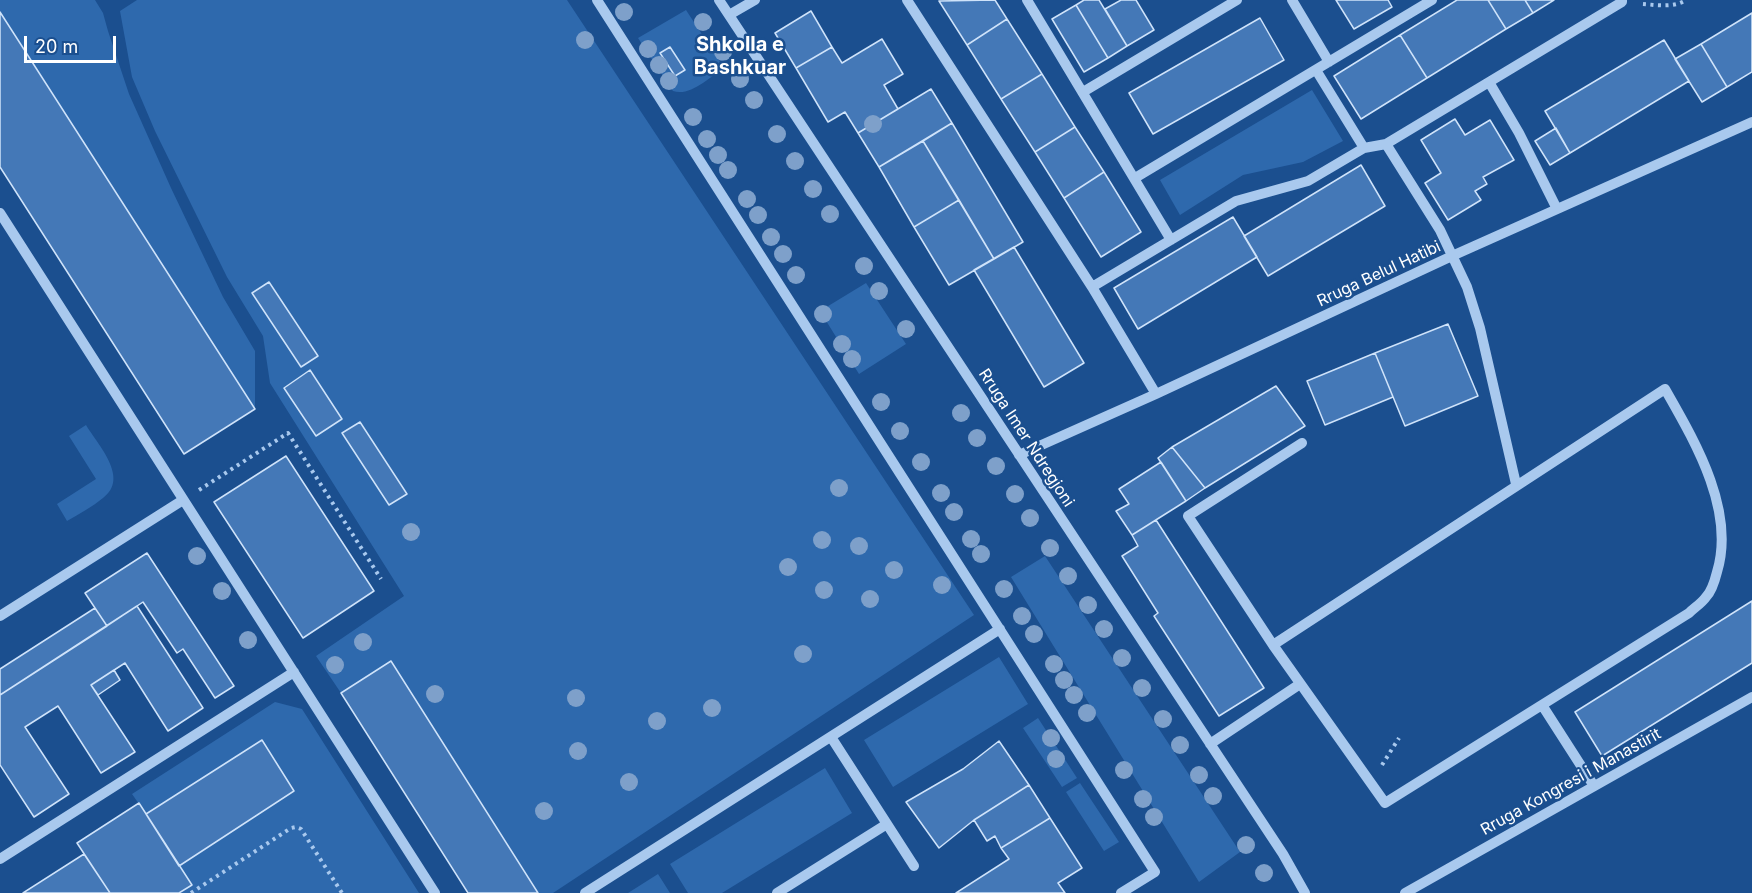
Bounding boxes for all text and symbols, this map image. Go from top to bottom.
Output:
scale bar [27,24,118,62]
district label: Shkolla e Bashkuar [694,33,786,80]
text: 20 m [35,36,78,57]
street label: Rruga Belul Hatibi [1314,237,1444,311]
street label: Rruga Imer Ndregjoni [974,365,1078,511]
street label: Rruga Kongresi i Manastirit [1478,724,1664,840]

